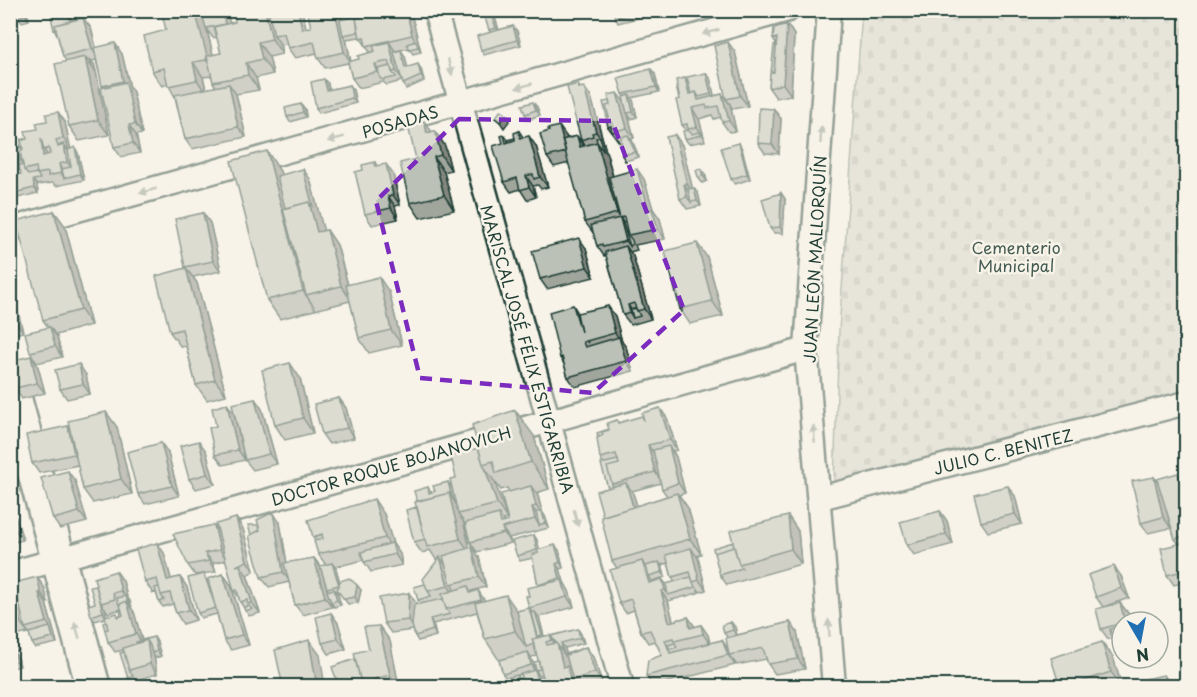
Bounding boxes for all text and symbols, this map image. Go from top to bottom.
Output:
one-way arrow [702,28,720,37]
one-way arrow [445,58,455,76]
one-way arrow [515,82,533,91]
street label: POSADAS [359,99,441,143]
one-way arrow [816,125,825,144]
one-way arrow [327,135,345,144]
street label: JUAN LEÓN MALLORQUÍN [797,155,831,363]
one-way arrow [139,187,157,196]
street label: MARISCAL JOSÉ FÉLIX ESTIGARRIBIA [475,202,581,496]
park label: Cementerio Municipal [971,235,1061,277]
street label: DOCTOR ROQUE BOJANOVICH [268,419,514,511]
street label: JULIO C. BENITEZ [931,422,1075,480]
one-way arrow [809,424,819,443]
one-way arrow [571,509,581,527]
north arrow [1110,610,1170,670]
one-way arrow [825,619,834,638]
one-way arrow [72,621,81,639]
text: N [1134,643,1151,669]

